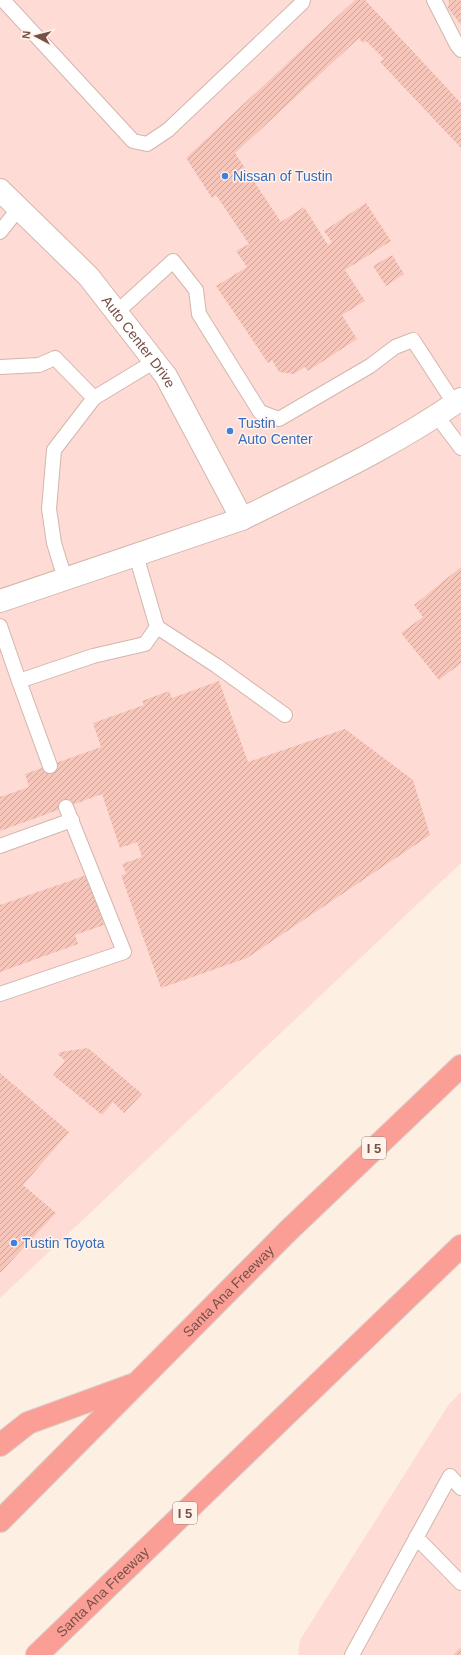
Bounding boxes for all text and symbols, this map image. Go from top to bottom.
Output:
north arrow [16,16,56,56]
text: N [20,30,33,39]
place label: Nissan of Tustin [233,168,333,184]
marker: Nissan of Tustin [220,171,230,181]
street label: Auto Center Drive [99,292,179,390]
place label: Tustin Auto Center [238,415,313,447]
marker: Tustin Auto Center [225,426,235,436]
road number: I 5 [362,1137,386,1159]
place label: Tustin Toyota [22,1235,105,1251]
marker: Tustin Toyota [9,1238,19,1248]
street label: Santa Ana Freeway [180,1242,277,1340]
road number: I 5 [173,1502,197,1524]
street label: Santa Ana Freeway [53,1544,152,1640]

